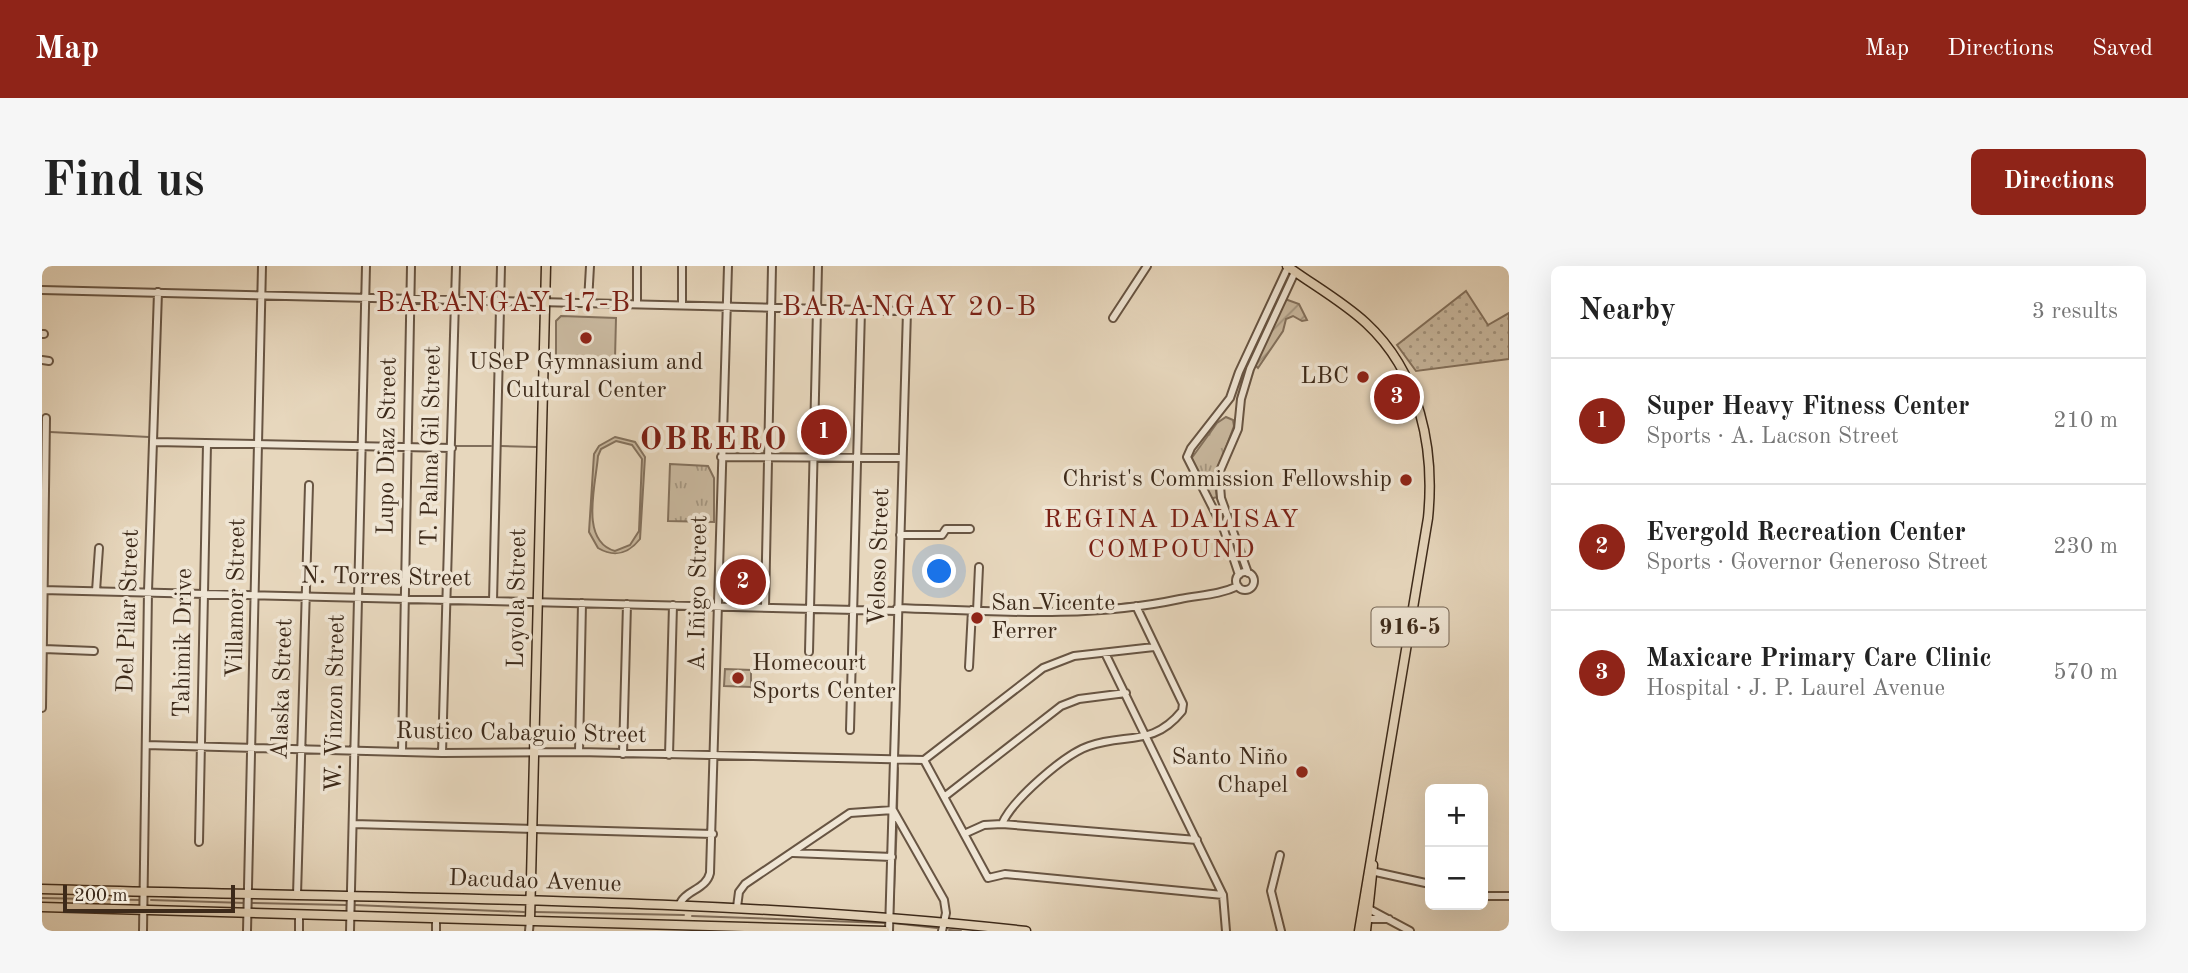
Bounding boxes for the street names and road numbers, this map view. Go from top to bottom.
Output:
street label: T. Palma Gil Street [418,345,446,547]
street label: Lupo Diaz Street [374,357,402,535]
street label: Veloso Street [866,487,894,627]
street label: A. Iñigo Street [686,515,712,671]
street label: Villamor Street [224,518,250,678]
street label: Del Pilar Street [114,528,144,694]
street label: Loyola Street [505,528,531,668]
street label: N. Torres Street [300,565,472,591]
street label: Tahimik Drive [171,568,197,718]
road number: 916-5 [1372,608,1448,646]
street label: W. Vinzon Street [322,614,350,792]
street label: Alaska Street [269,618,297,760]
street label: Rustico Cabaguio Street [395,720,647,748]
street label: Dacudao Avenue [448,867,622,897]

